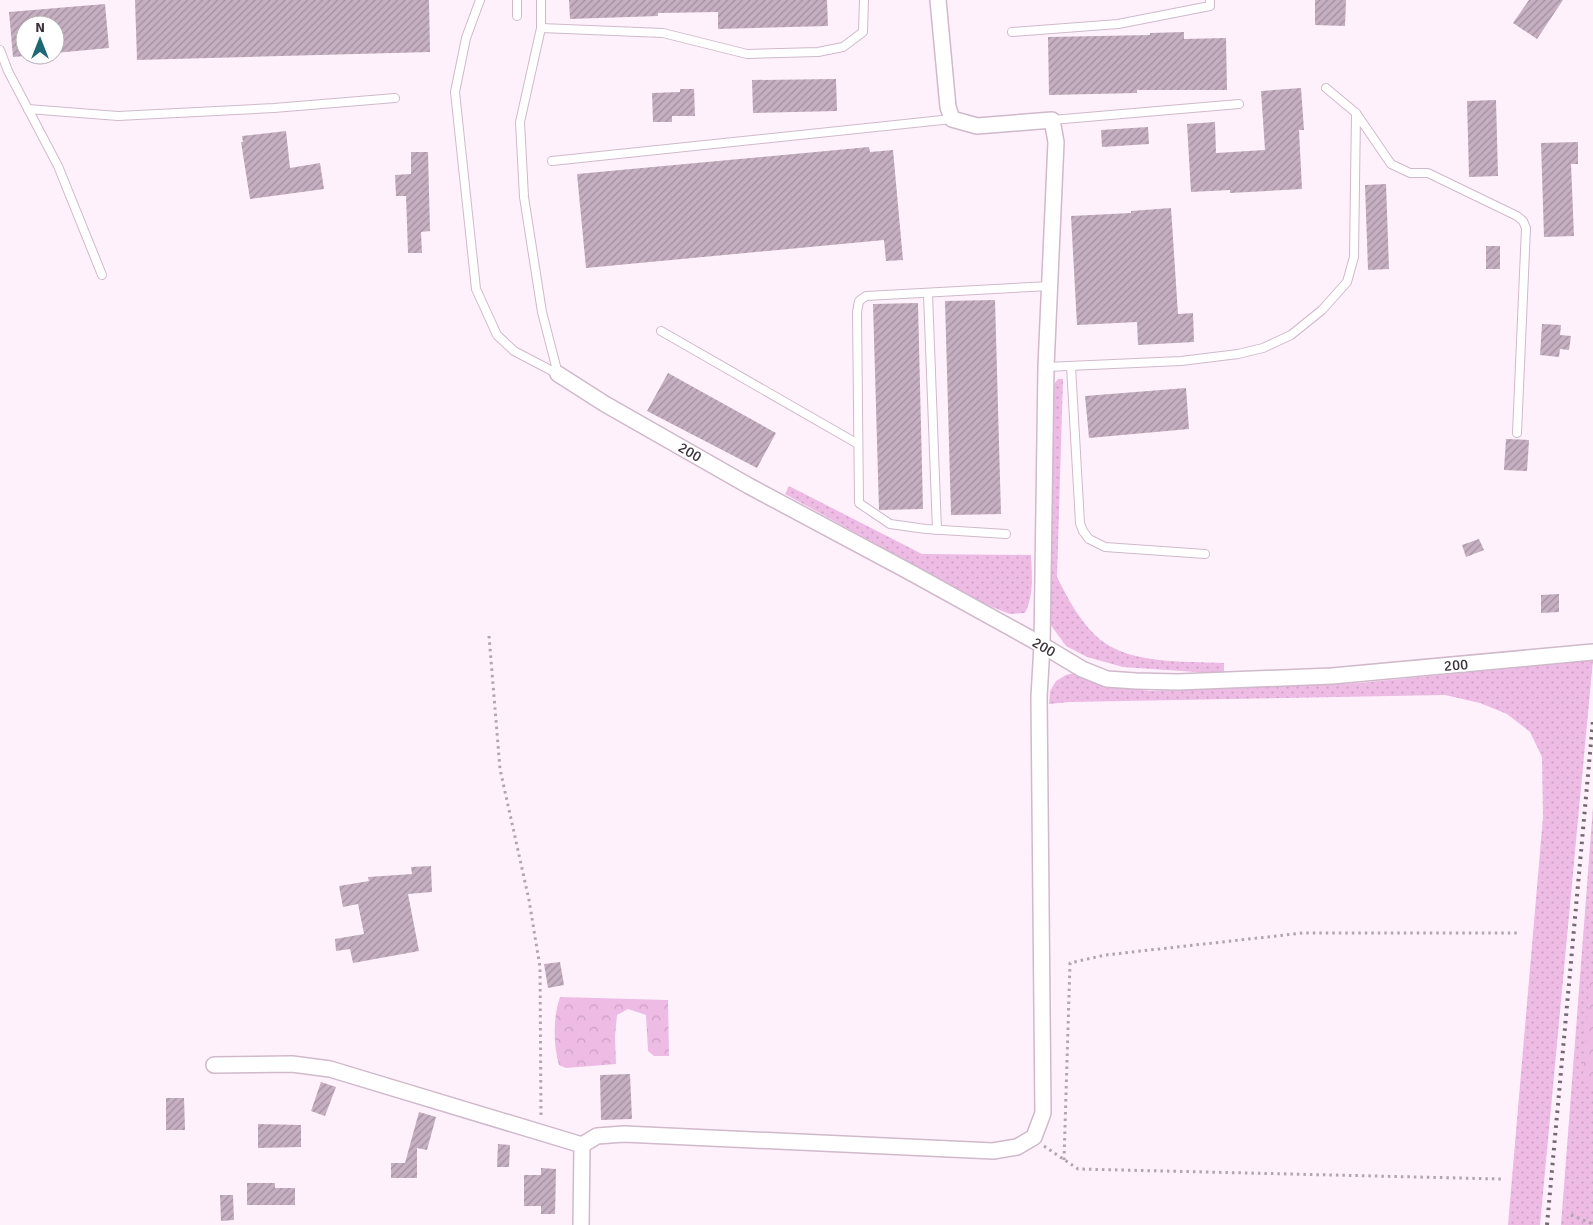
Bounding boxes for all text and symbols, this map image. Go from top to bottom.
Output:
north arrow [15,15,65,65]
text: N [35,19,45,36]
street label: 200 [675,438,705,466]
street label: 200 [1029,633,1059,661]
street label: 200 [1443,655,1469,675]

